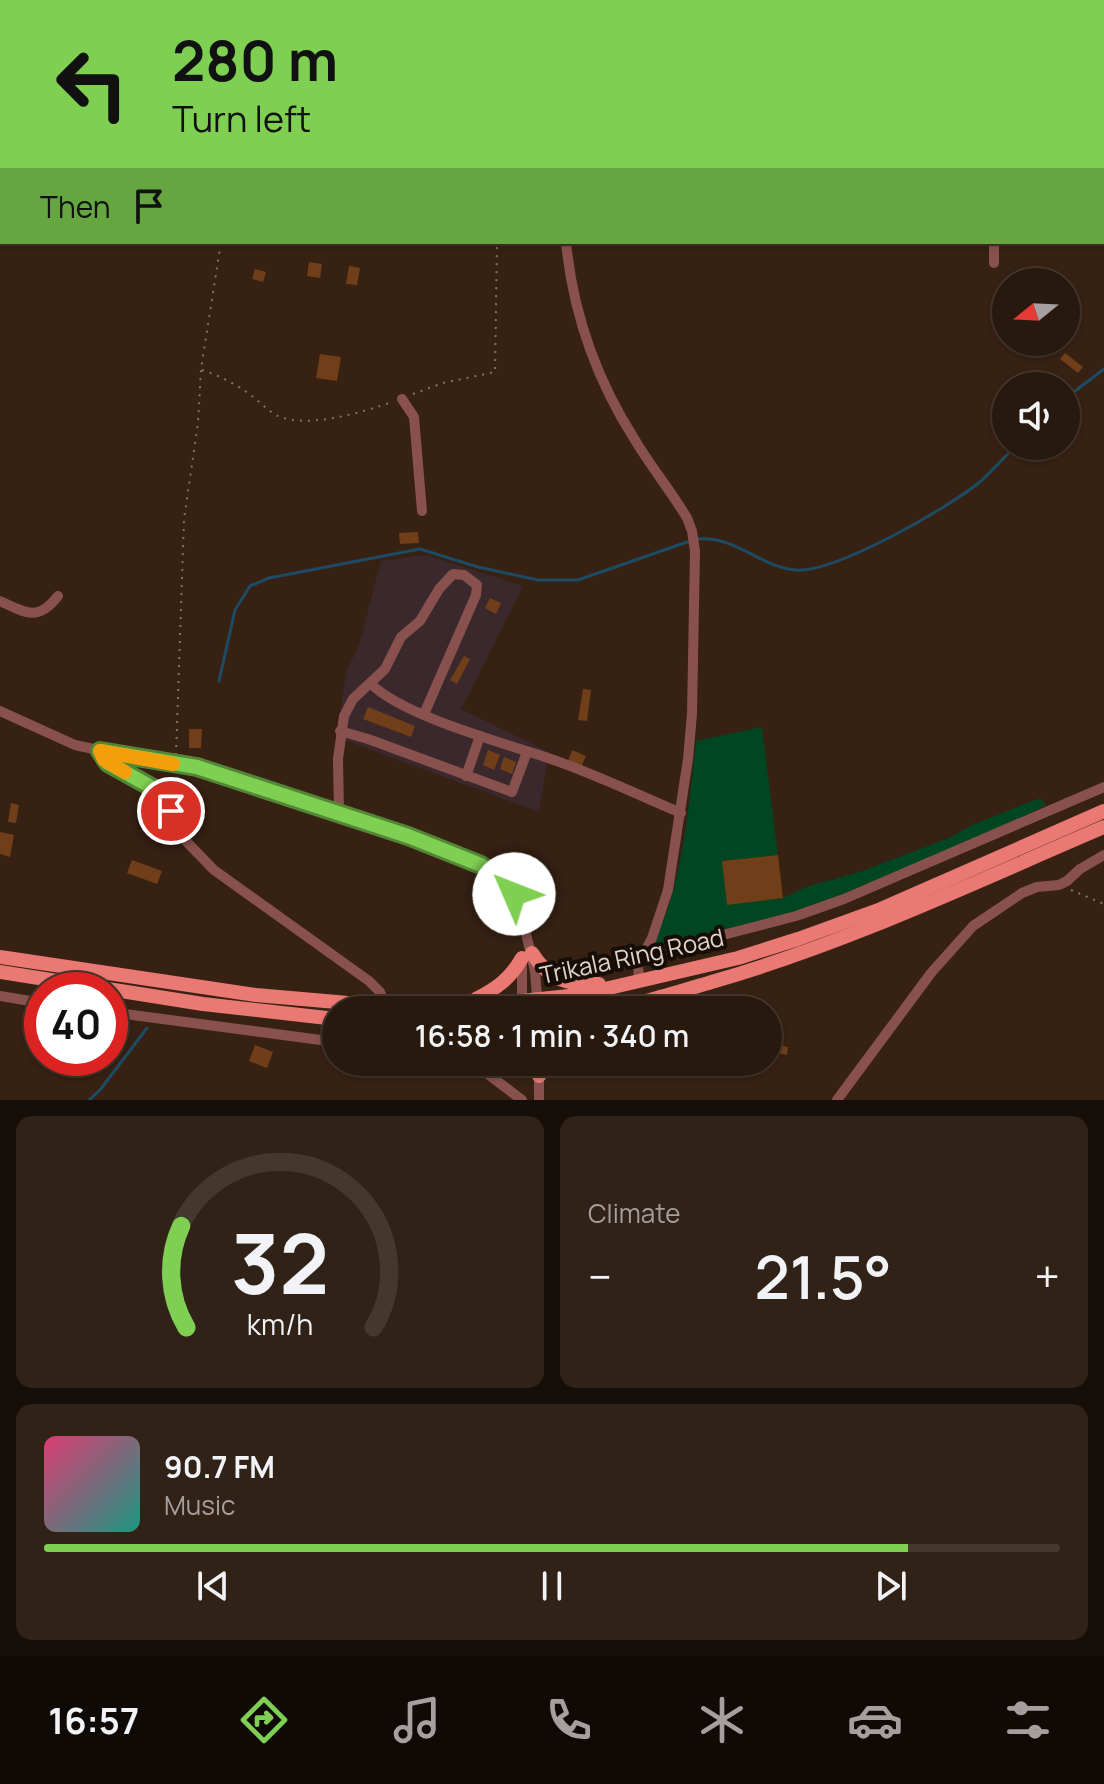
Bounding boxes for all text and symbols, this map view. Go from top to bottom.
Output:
text: 280 m [172,21,338,98]
icon: left [40,32,144,136]
text: Turn left [172,94,311,143]
icon: arrive [127,184,171,228]
text: Then [40,186,111,227]
north arrow [992,268,1080,356]
map controls [992,268,1080,460]
button: sound [992,372,1080,460]
pin [137,777,205,845]
icon: arrive [149,789,193,833]
position arrow [472,852,556,936]
street label: Trikala Ring Road [537,920,727,991]
speed limit sign: 40 [24,972,128,1076]
text: 16:58 · 1 min · 340 m [415,1015,689,1056]
text: Climate [588,1195,680,1231]
text: 32 [231,1205,329,1319]
text: 21.5° [755,1235,892,1317]
text: − [588,1246,612,1306]
text: + [1035,1246,1060,1306]
text: km/h [247,1305,313,1344]
text: 90.7 FM [164,1446,275,1487]
text: Music [164,1487,235,1523]
icon: previous [191,1564,235,1608]
icon: pause [530,1564,574,1608]
icon: next [869,1564,913,1608]
icon: directions [236,1692,292,1748]
icon: music [389,1692,445,1748]
icon: phone [541,1692,597,1748]
icon: climate [694,1692,750,1748]
icon: car [847,1692,903,1748]
icon: filters [1000,1692,1056,1748]
text: 16:57 [48,1696,139,1745]

